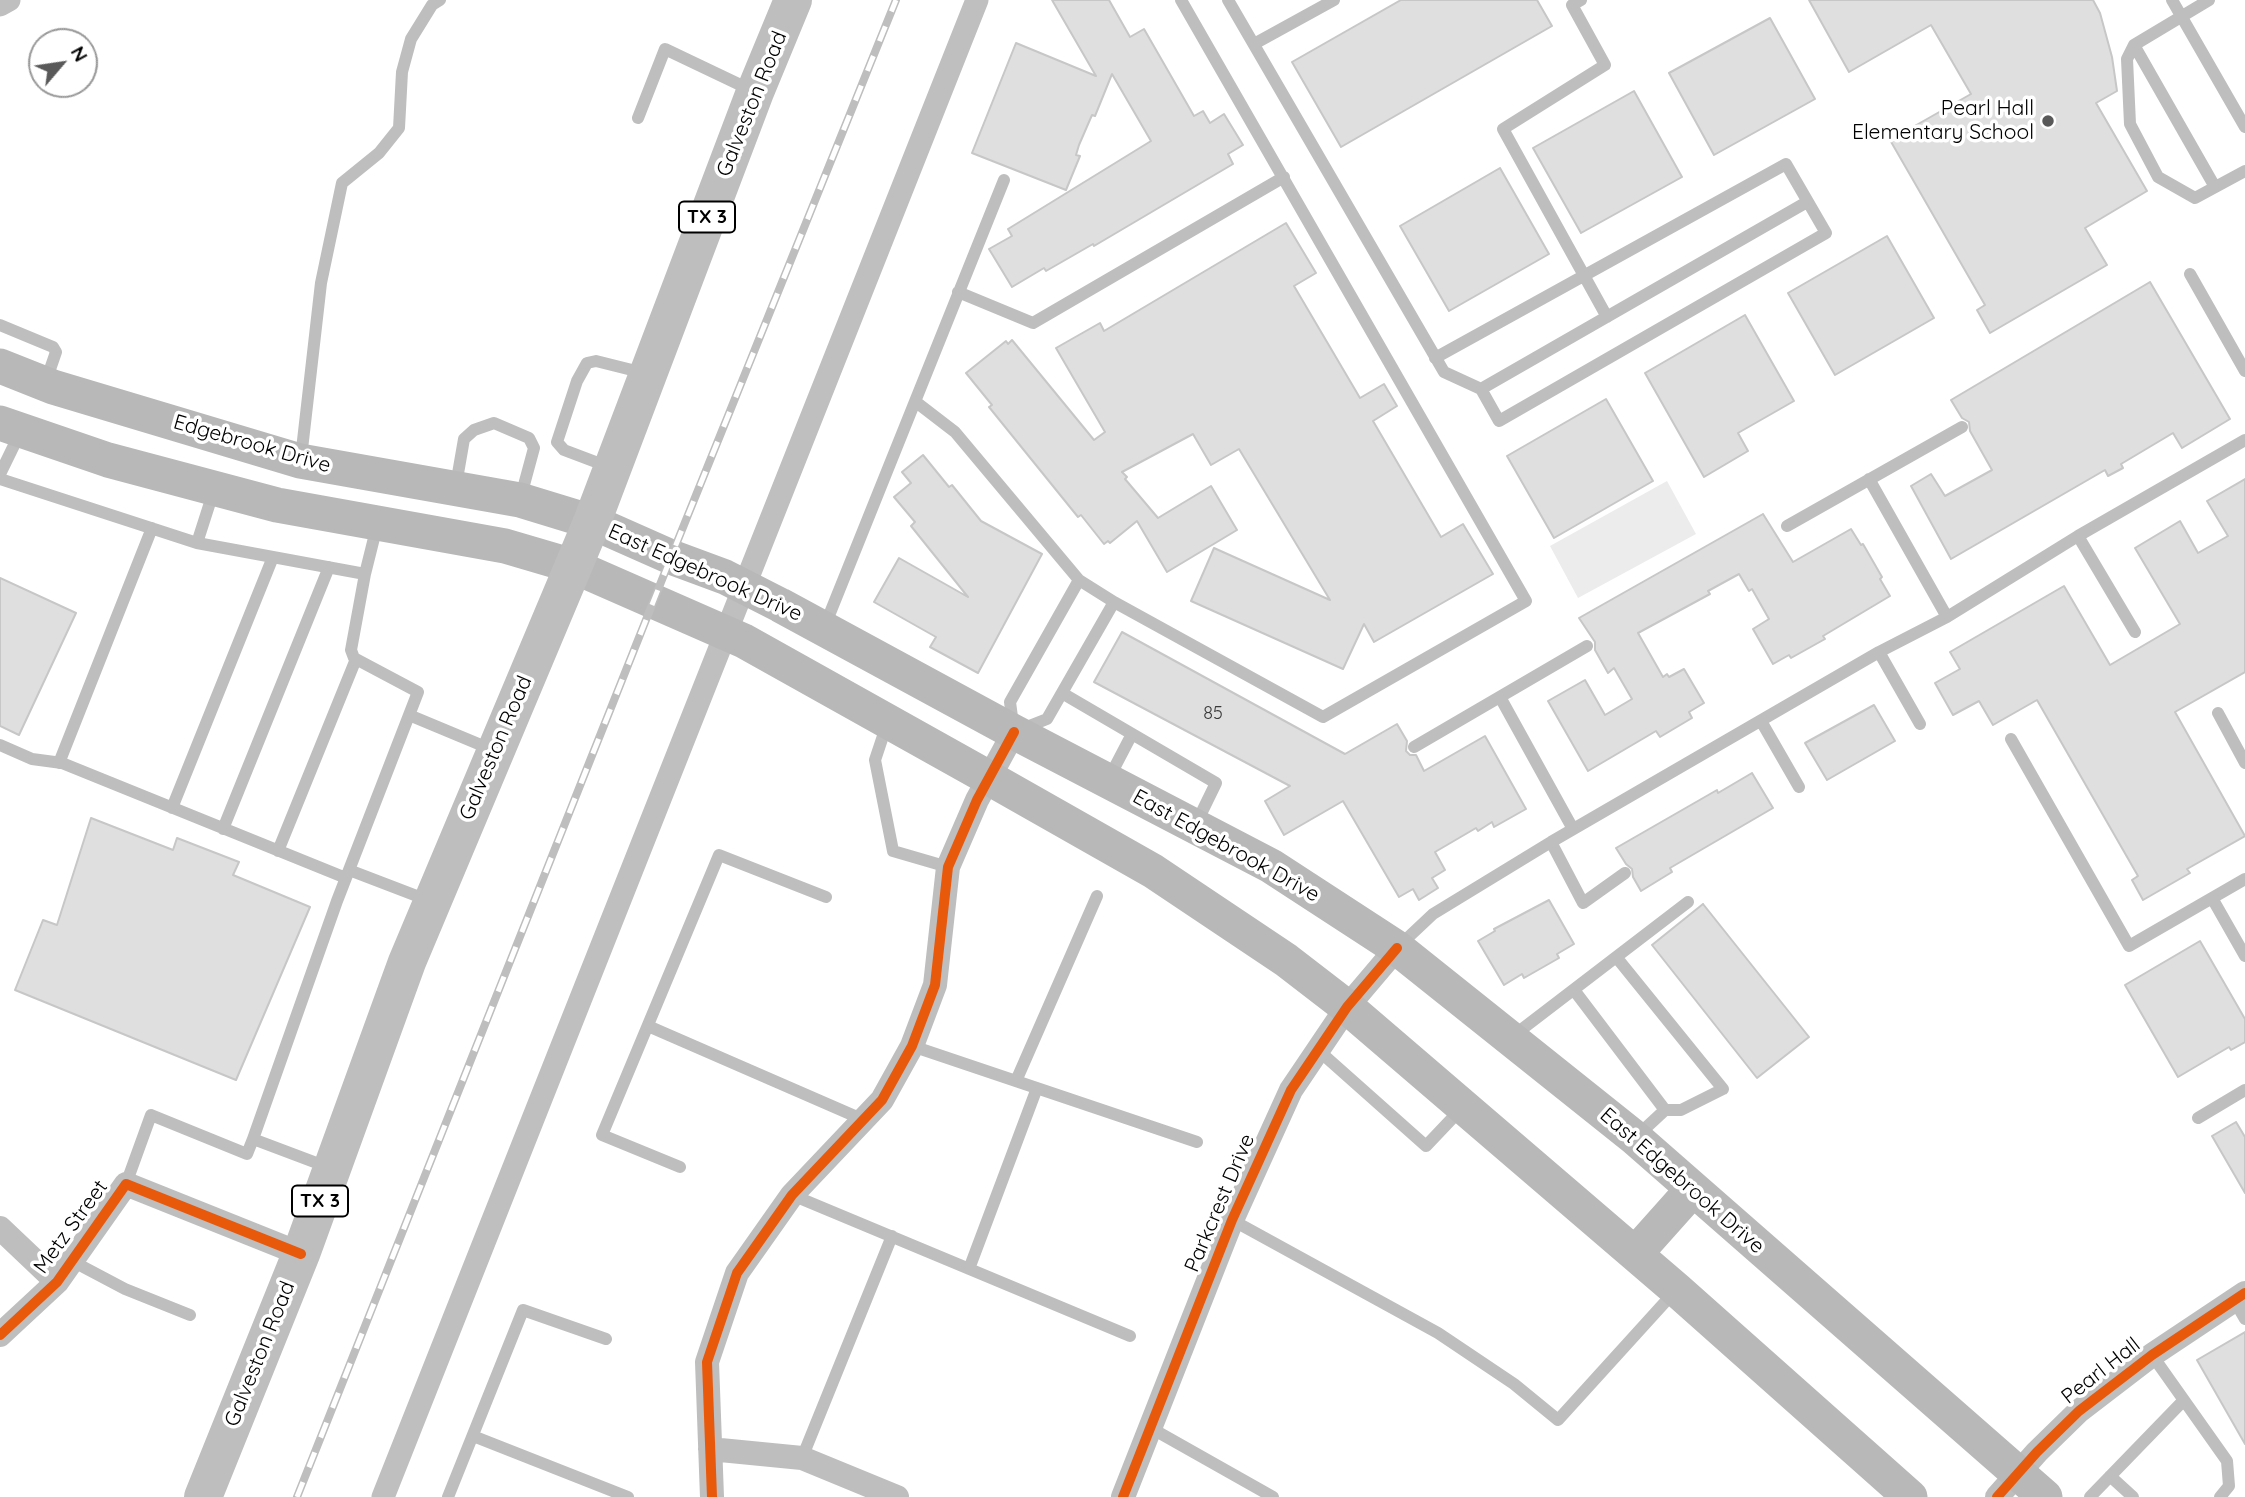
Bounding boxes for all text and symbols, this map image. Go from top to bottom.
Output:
north arrow [28,28,98,98]
street label: Galveston Road [711,28,793,180]
text: N [66,42,93,66]
place label: Pearl Hall Elementary School [1852,96,2034,146]
marker: Pearl Hall Elementary School [2040,113,2056,129]
road number: TX 3 [679,202,735,232]
street label: Edgebrook Drive [171,410,333,478]
street label: East Edgebrook Drive [604,519,806,627]
street label: Galveston Road [454,672,538,824]
house number: 85 [1203,703,1223,725]
street label: East Edgebrook Drive [1128,784,1324,908]
street label: East Edgebrook Drive [1595,1103,1769,1259]
street label: Parkcrest Drive [1180,1130,1260,1276]
street label: Metz Street [29,1175,113,1279]
road number: TX 3 [292,1186,348,1217]
street label: Galveston Road [219,1278,301,1430]
street label: Pearl Hall [2057,1332,2145,1410]

